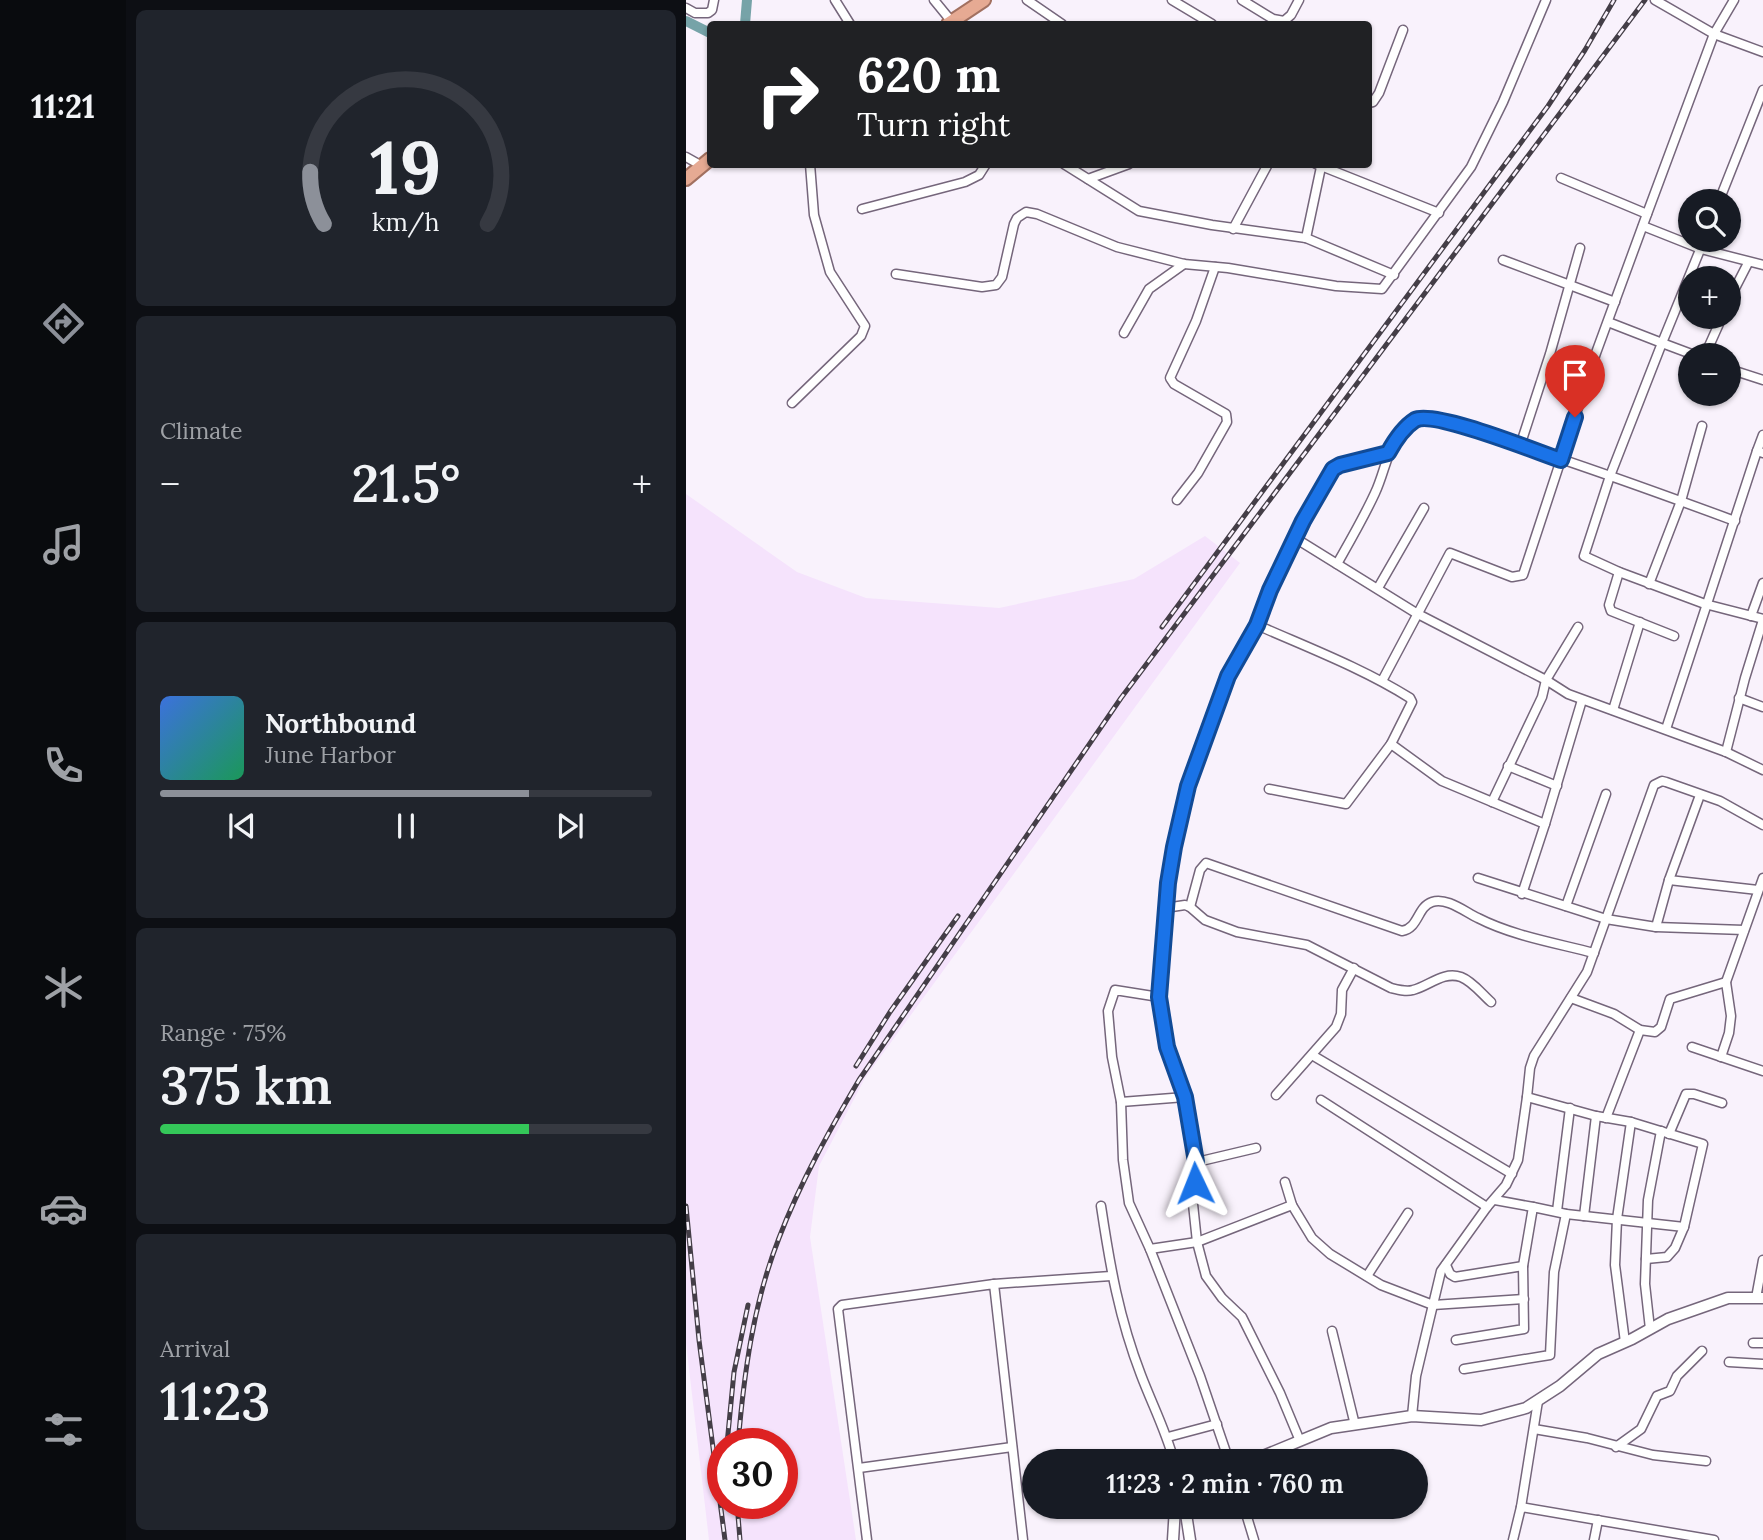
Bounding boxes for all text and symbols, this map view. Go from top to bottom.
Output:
text: 620 m [857,43,1000,105]
icon: right [742,49,833,140]
text: 11:21 [31,86,95,127]
text: Turn right [857,104,1010,145]
text: 19 [370,121,442,214]
map controls [1678,189,1741,406]
button: search [1678,189,1741,252]
text: km/h [372,206,440,238]
button: + [1678,266,1741,329]
icon: directions [39,299,88,348]
button: − [1678,343,1741,406]
pin [1545,345,1605,417]
icon: arrive [1556,356,1594,394]
text: Climate [160,416,242,445]
text: 21.5° [352,450,460,516]
text: − [160,460,180,508]
text: + [632,460,652,508]
icon: music [39,520,88,569]
text: Northbound [265,707,416,740]
text: June Harbor [265,740,396,769]
icon: phone [39,741,88,790]
icon: previous [223,807,261,845]
icon: pause [387,807,425,845]
icon: next [551,807,589,845]
icon: climate [39,963,88,1012]
text: Range · 75% [160,1018,286,1047]
text: 375 km [160,1052,332,1118]
position arrow [1158,1146,1232,1220]
icon: car [39,1184,88,1233]
text: Arrival [160,1334,230,1363]
text: 11:23 [160,1368,270,1434]
icon: filters [39,1405,88,1454]
speed limit sign: 30 [707,1428,798,1519]
text: 11:23 · 2 min · 760 m [1106,1467,1344,1500]

